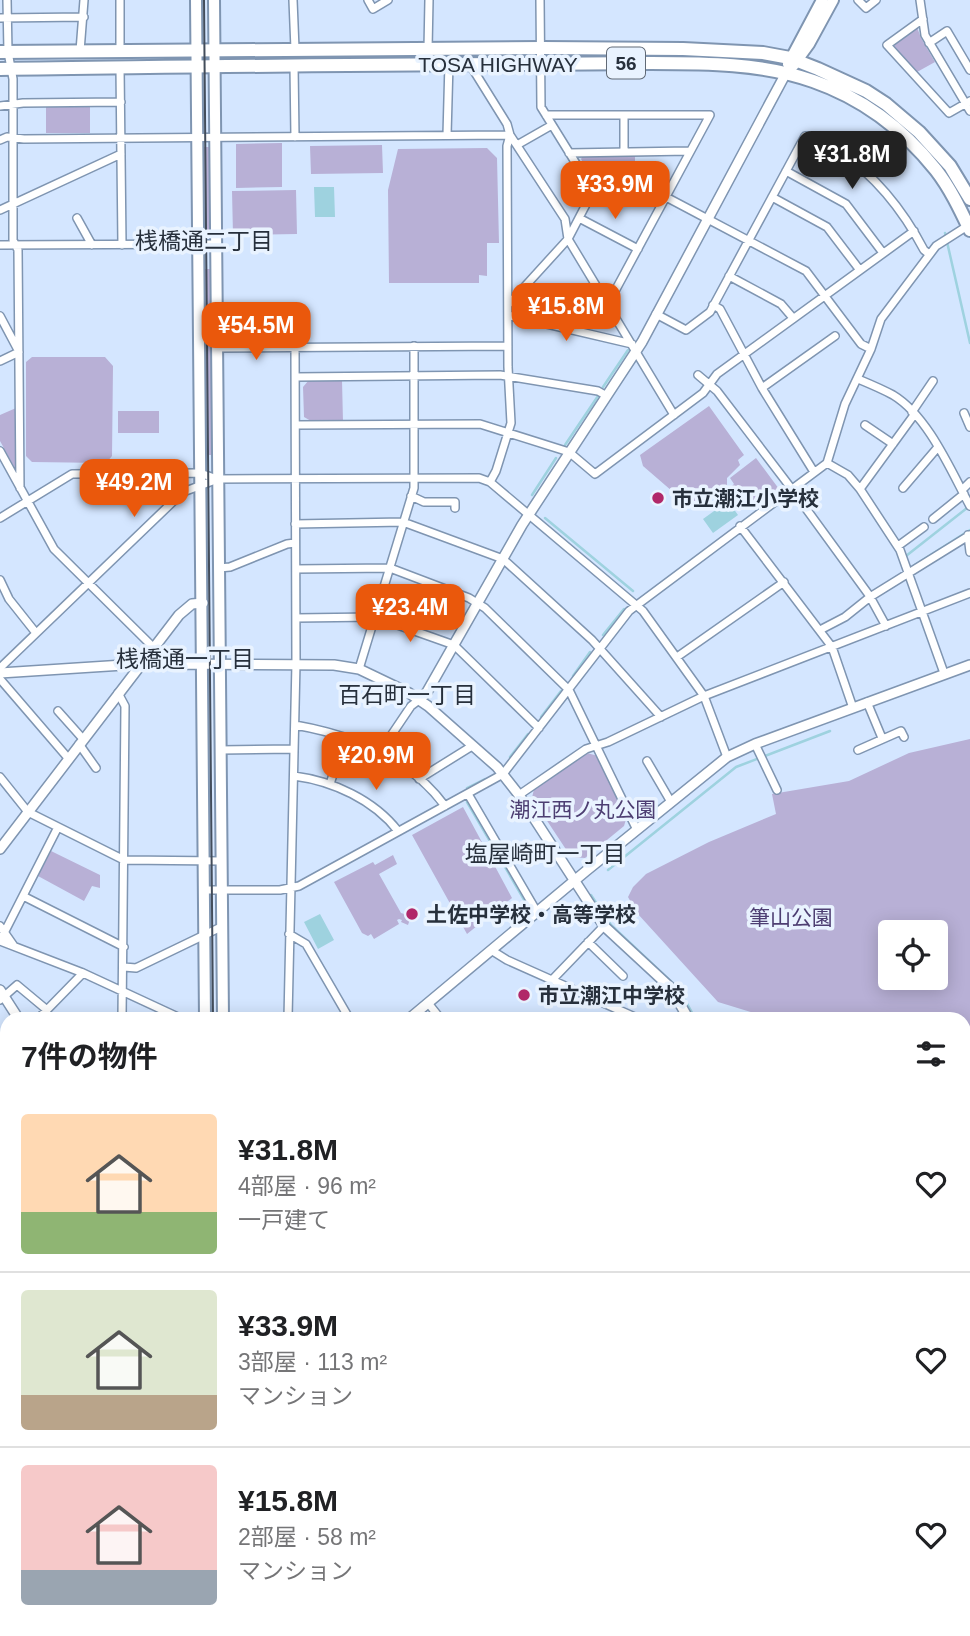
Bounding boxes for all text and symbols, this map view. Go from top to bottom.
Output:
road number: 56 [607,48,645,78]
street label: TOSA HIGHWAY [418,53,578,76]
pin: ¥31.8M [795,132,909,191]
text: ¥31.8M [814,141,890,167]
pin: ¥33.9M [558,162,672,221]
text: ¥33.9M [577,171,653,197]
district label: 桟橋通二丁目 [135,228,273,254]
pin: ¥15.8M [509,284,623,343]
text: ¥15.8M [528,293,604,319]
pin: ¥54.5M [199,302,313,362]
text: ¥54.5M [218,312,294,338]
pin: ¥49.2M [77,460,191,519]
text: ¥49.2M [96,469,172,495]
place label: 市立潮江小学校 [672,487,819,510]
marker: 市立潮江小学校 [650,490,666,506]
pin: ¥23.4M [353,584,467,644]
text: ¥23.4M [372,594,448,620]
district label: 桟橋通一丁目 [116,646,254,672]
district label: 百石町一丁目 [338,682,476,708]
pin: ¥20.9M [319,732,433,792]
text: ¥20.9M [338,742,414,768]
park label: 潮江西ノ丸公園 [510,798,657,821]
district label: 塩屋崎町一丁目 [465,841,626,867]
place label: 土佐中学校・高等学校 [426,903,636,926]
marker: 土佐中学校・高等学校 [404,906,420,922]
park label: 筆山公園 [749,906,833,929]
map controls [878,920,948,990]
button: locate [878,920,948,990]
place label: 市立潮江中学校 [538,984,685,1007]
marker: 市立潮江中学校 [516,987,532,1003]
icon: filters [912,1035,950,1073]
text: 7件の物件 [21,1040,158,1073]
text: ¥31.8M [238,1133,338,1166]
icon: home [77,1142,161,1226]
icon: heart [912,1165,950,1203]
text: 4部屋 · 96 m² [238,1173,376,1199]
text: 一戸建て [238,1207,330,1233]
text: ¥33.9M [238,1309,338,1342]
icon: home [77,1318,161,1402]
icon: heart [912,1341,950,1379]
text: 3部屋 · 113 m² [238,1349,387,1375]
text: マンション [238,1383,353,1409]
text: ¥15.8M [238,1484,338,1517]
icon: home [77,1493,161,1577]
icon: heart [912,1516,950,1554]
text: 2部屋 · 58 m² [238,1524,376,1550]
text: マンション [238,1558,353,1584]

